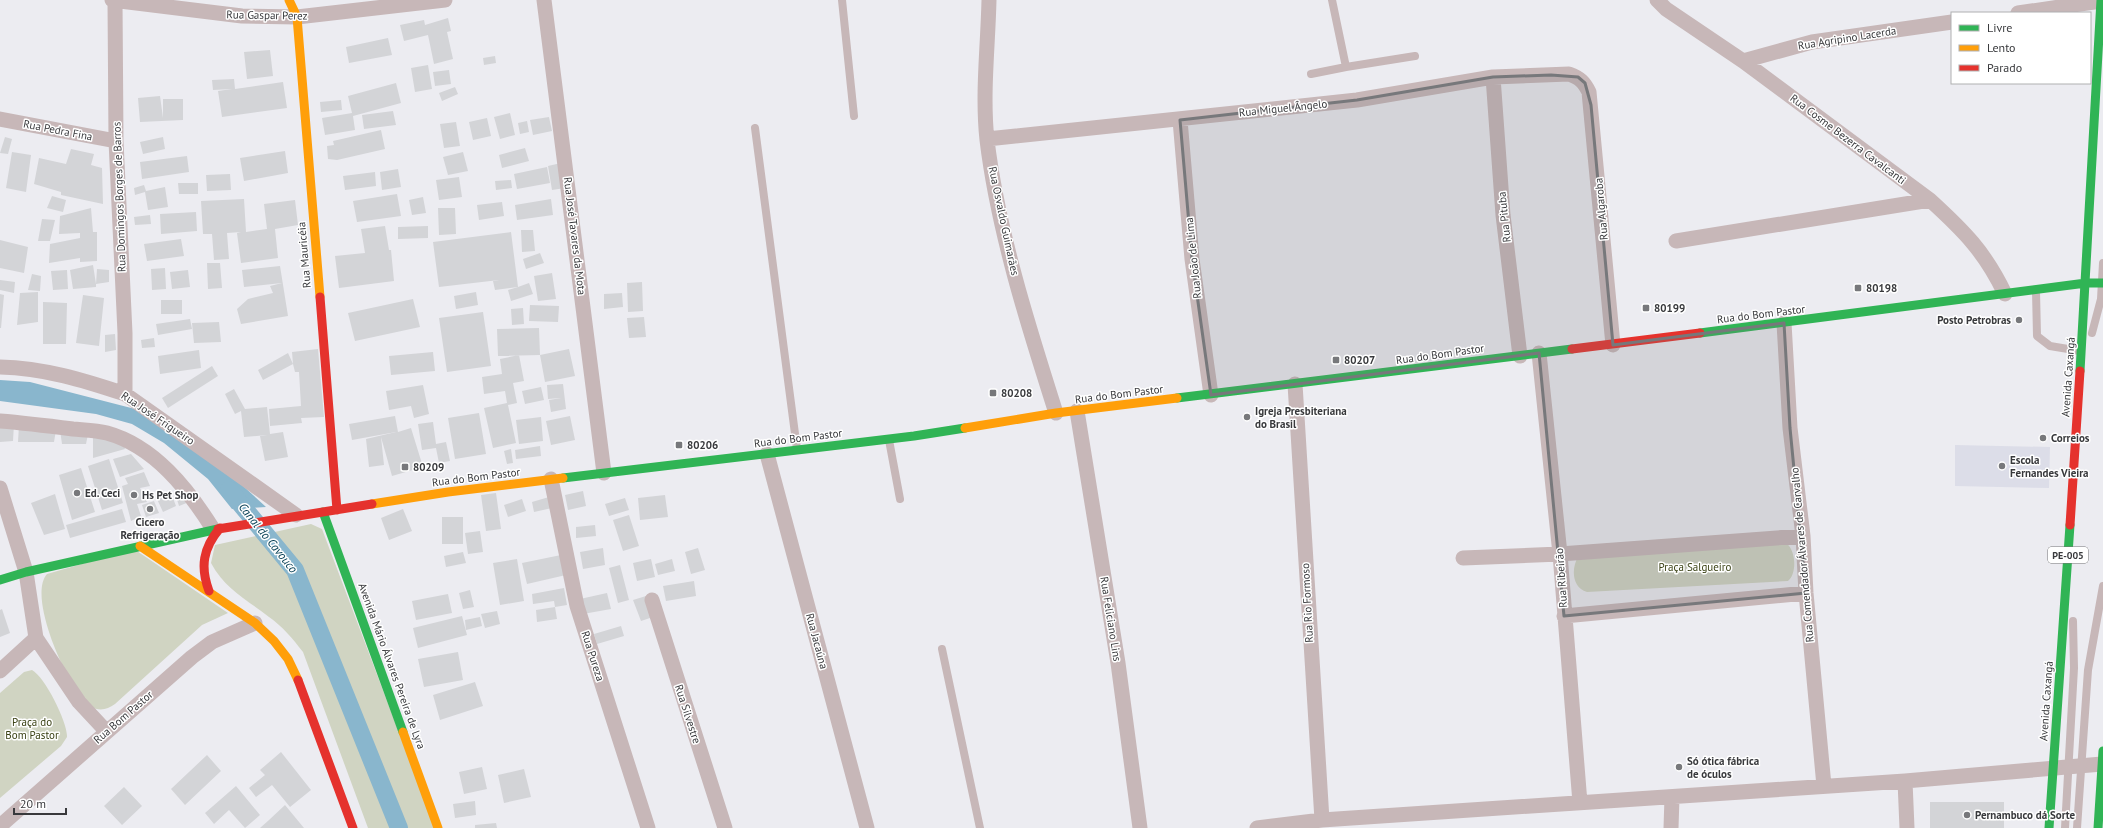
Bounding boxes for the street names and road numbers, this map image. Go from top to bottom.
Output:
street label: Rua Gaspar Perez [226,7,308,23]
street label: Rua Agripino Lacerda [1797,23,1897,53]
street label: Rua Cosme Bezerra Cavalcanti [1787,91,1909,187]
street label: Rua Miguel Ângelo [1238,96,1328,120]
street label: Rua Pedra Fina [22,116,94,144]
street label: Rua Domingos Borges de Barros [109,121,129,272]
street label: Rua Osvaldo Guimarães [986,165,1022,277]
street label: Rua José Tavares da Mota [561,176,589,296]
street label: Rua Algaroba [1591,177,1611,241]
street label: Rua Pituba [1494,191,1514,243]
street label: Rua João de Lima [1182,217,1204,299]
street label: Rua Mauricéia [294,221,314,289]
street label: Rua do Bom Pastor [1716,302,1806,326]
street label: Avenida Caxangá [2058,337,2078,417]
street label: Rua do Bom Pastor [1395,341,1485,367]
street label: Rua do Bom Pastor [1074,382,1164,406]
street label: Rua José Frigueiro [119,388,197,448]
street label: Rua do Bom Pastor [753,426,843,450]
street label: Rua do Bom Pastor [431,465,521,489]
street label: Rua Comendador Álvares de Carvalho [1787,467,1817,643]
road number: PE-005 [2048,547,2088,563]
street label: Rua Ribeirão [1552,548,1570,608]
street label: Rua Rio Formoso [1298,563,1316,643]
street label: Rua Feliciano Lins [1097,576,1125,663]
street label: Avenida Mário Álvares Pereira de Lyra [355,581,429,751]
street label: Rua Jacaúna [803,612,831,670]
street label: Rua Pureza [578,629,608,683]
street label: Avenida Caxangá [2036,661,2056,741]
street label: Rua Silvestre [672,683,704,746]
street label: Rua Bom Pastor [90,687,156,747]

